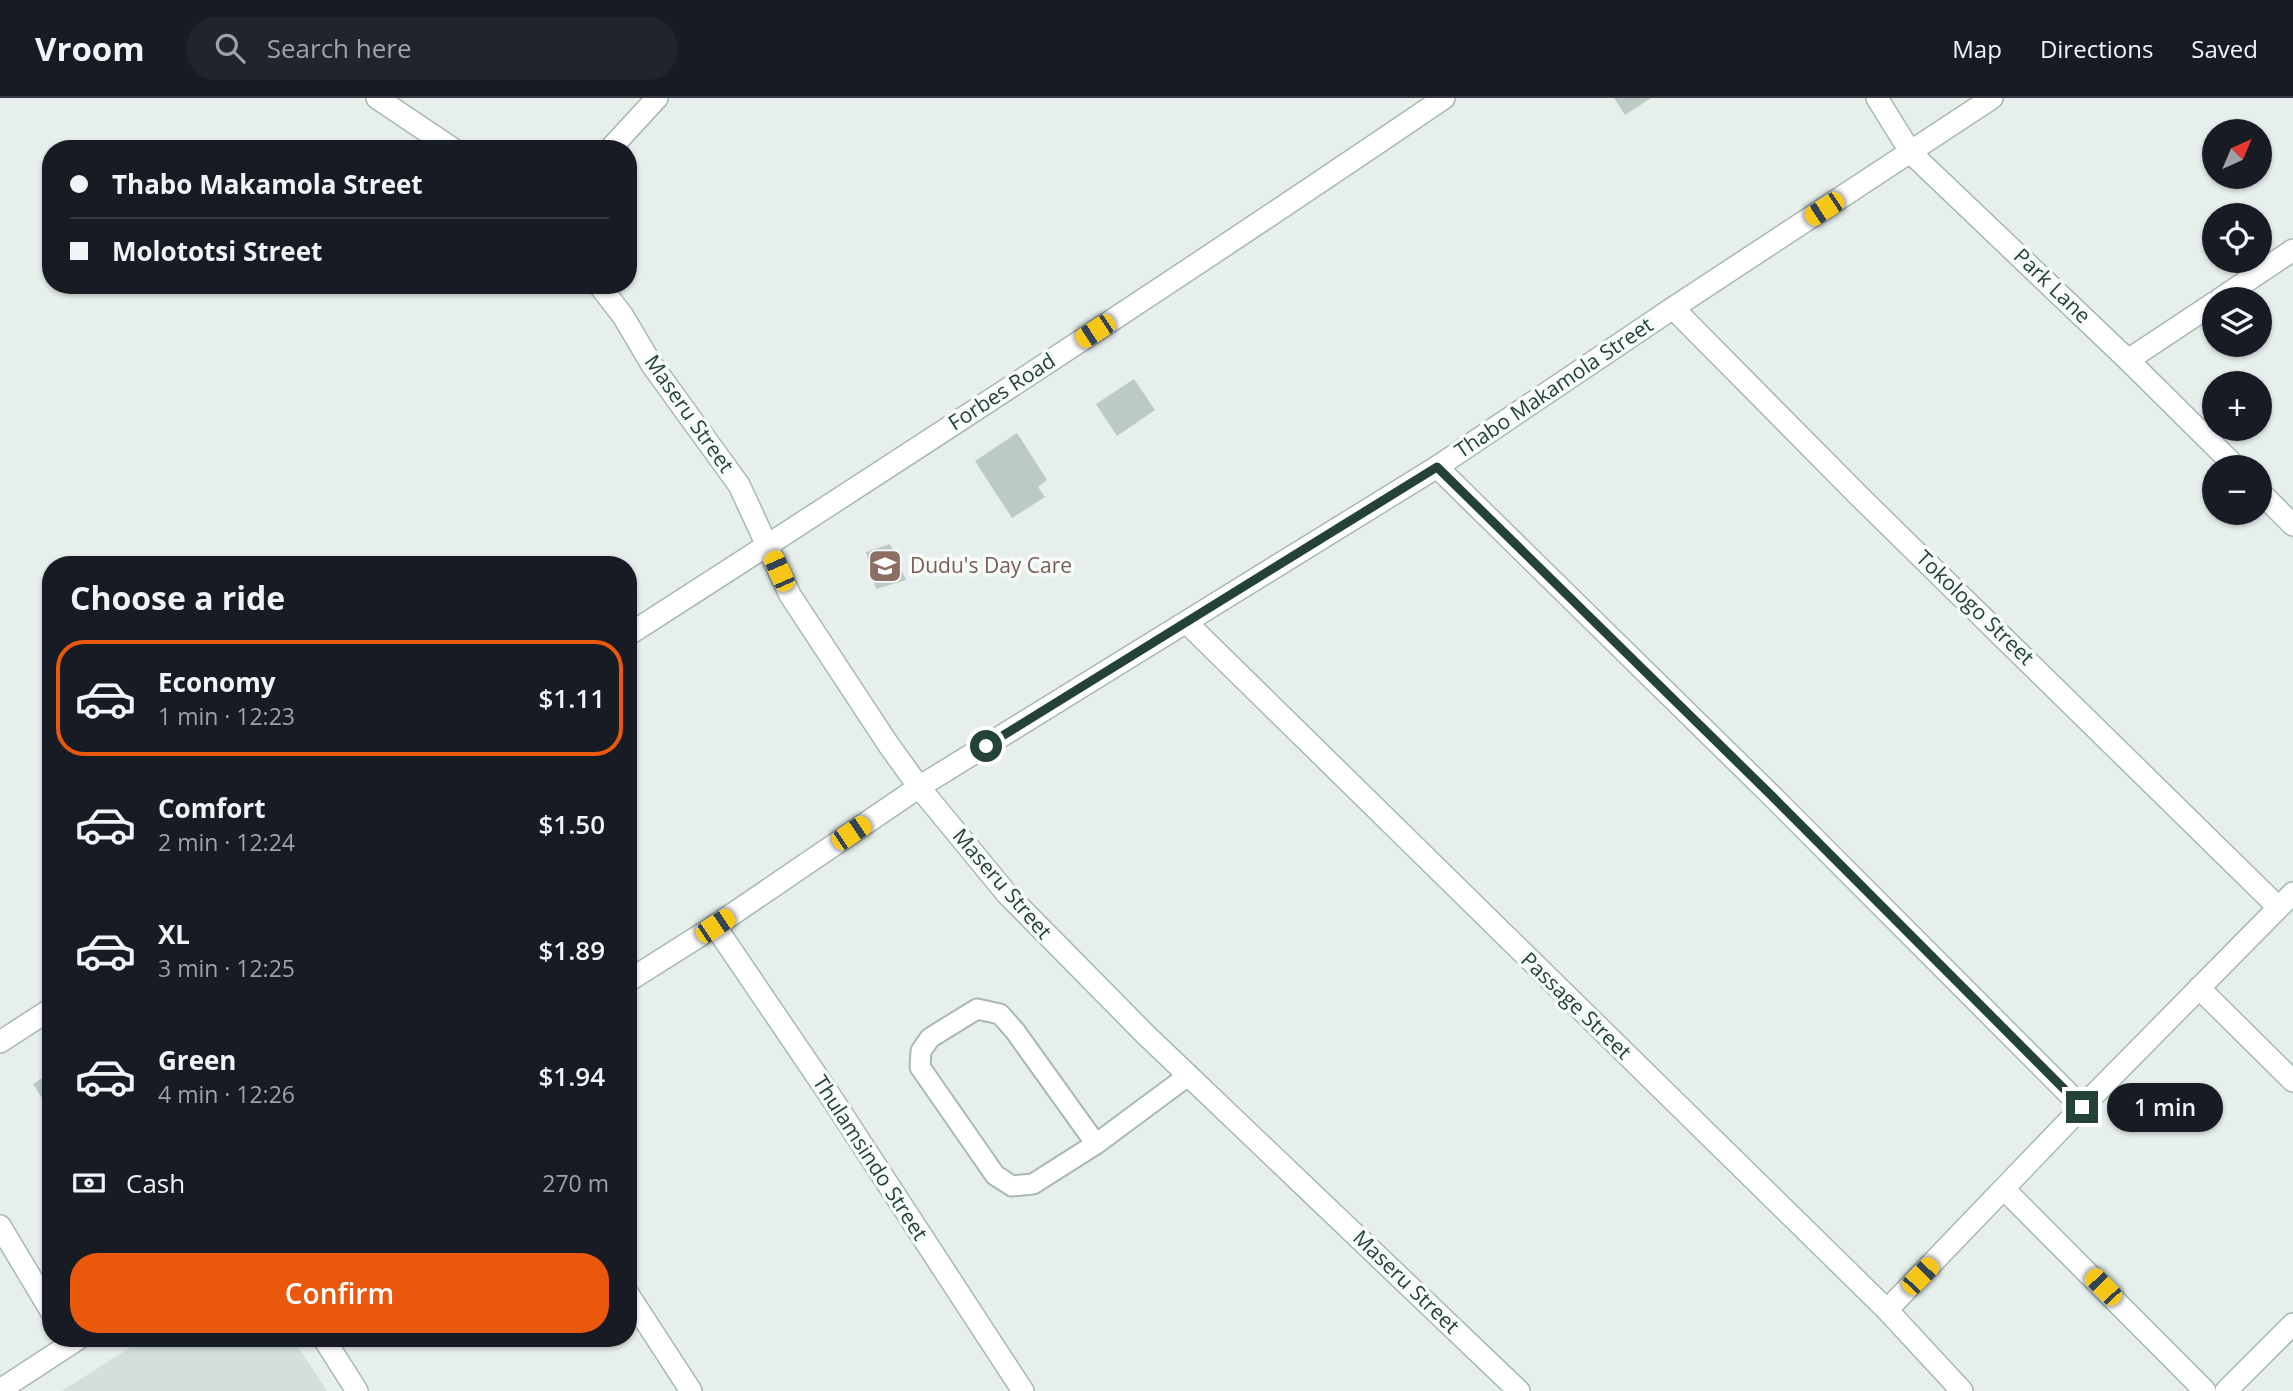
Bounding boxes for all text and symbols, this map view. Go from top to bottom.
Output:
search box [187,17,677,80]
text: Vroom [35,26,145,71]
icon: search [211,29,249,67]
text: Search here [267,30,412,66]
text: Map [1952,32,2002,65]
text: Directions [2040,32,2153,65]
text: Saved [2191,32,2258,65]
north arrow [2202,119,2272,189]
map controls [2202,119,2272,525]
text: Thabo Makamola Street [112,166,423,202]
car [1801,189,1848,229]
button: locate [2202,203,2272,273]
text: Molototsi Street [112,233,322,269]
street label: Park Lane [2008,242,2097,329]
button: layers [2202,287,2272,357]
street label: Thabo Makamola Street [1449,310,1658,464]
car [1072,311,1119,351]
street label: Forbes Road [943,346,1060,436]
street label: Maseru Street [639,349,741,478]
button: + [2202,371,2272,441]
button: − [2202,455,2272,525]
street label: Tokologo Street [1911,544,2041,671]
school or university icon: Dudu's Day Care [866,547,904,585]
car [761,548,798,594]
place label: Dudu's Day Care [910,551,1072,579]
text: Choose a ride [70,576,285,619]
text: Economy [158,664,276,700]
icon: car [74,667,137,730]
text: $1.11 [538,680,605,716]
text: 1 min · 12:23 [158,700,295,732]
route start [970,730,1002,762]
text: Comfort [158,790,265,826]
icon: car [74,793,137,856]
text: $1.50 [538,806,605,842]
car [828,813,875,853]
street label: Maseru Street [947,822,1059,945]
text: 2 min · 12:24 [158,826,295,858]
car [692,906,739,946]
text: XL [158,916,190,952]
icon: car [74,919,137,982]
text: $1.89 [538,932,605,968]
street label: Passage Street [1515,945,1638,1065]
text: 3 min · 12:25 [158,952,295,984]
text: Green [158,1042,236,1078]
icon: car [74,1045,137,1108]
text: $1.94 [538,1058,605,1094]
street label: Thulamsindo Street [807,1070,935,1245]
text: 4 min · 12:26 [158,1078,295,1110]
callout: 1 min [2106,1082,2222,1132]
route end [2066,1091,2098,1123]
text: 1 min [2134,1091,2196,1123]
icon: cash [70,1164,108,1202]
text: Cash [126,1165,185,1201]
text: 270 m [542,1167,609,1199]
street label: Maseru Street [1347,1223,1466,1339]
button: Confirm [70,1253,609,1333]
car [1898,1254,1943,1298]
car [2081,1265,2126,1309]

